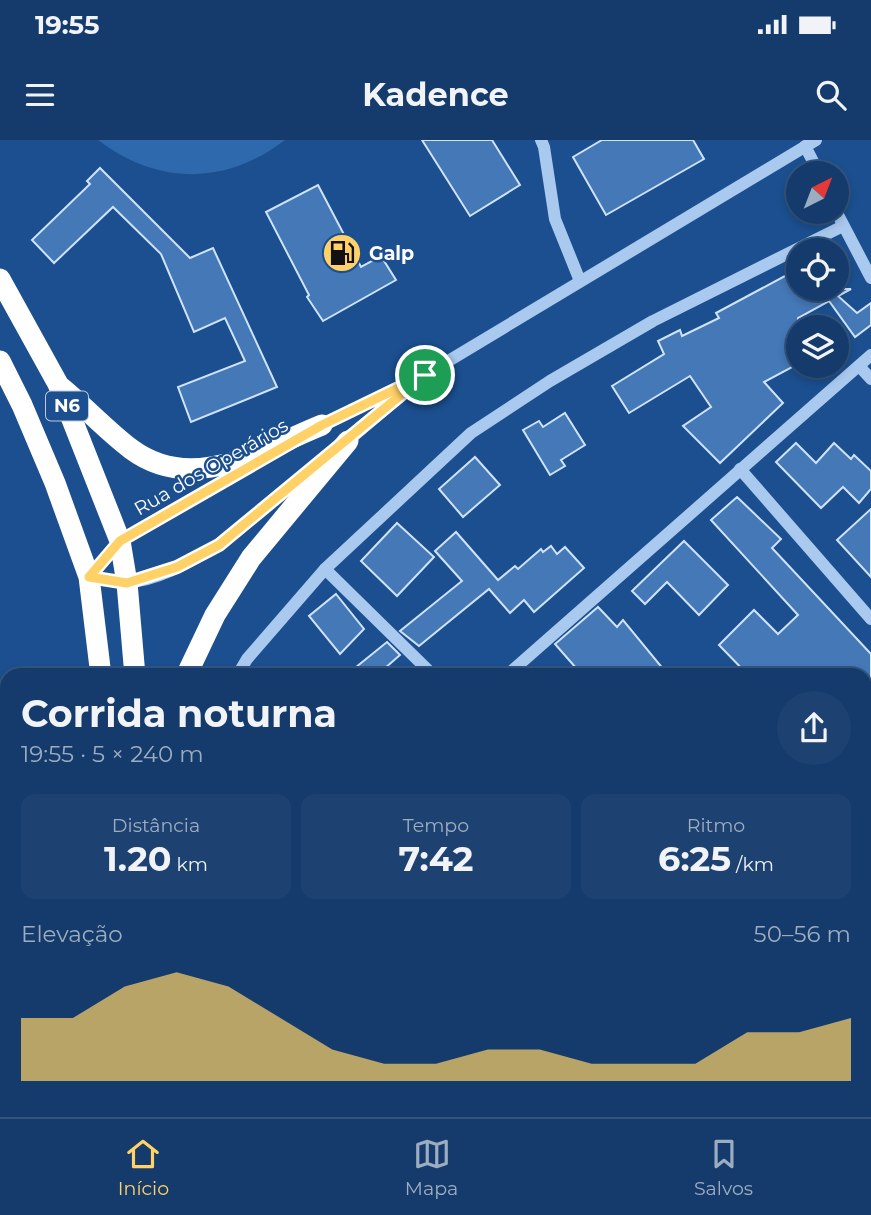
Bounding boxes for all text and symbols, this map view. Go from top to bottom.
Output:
text: 19:55 [35,9,99,41]
text: Kadence [362,75,509,114]
icon: menu [21,76,59,114]
icon: search [812,76,850,114]
north arrow [786,161,849,224]
map controls [786,161,849,378]
fuel station icon: Galp [321,232,363,274]
button: locate [786,238,849,301]
place label: Galp [369,242,414,265]
button: layers [786,315,849,378]
pin [395,345,455,405]
icon: arrive [406,356,444,394]
road number: N6 [46,392,88,420]
street label: Rua dos Operários [130,414,292,520]
text: Corrida noturna [21,690,337,737]
button: share [777,691,851,765]
text: 19:55 · 5 × 240 m [21,740,204,768]
text: Distância [112,814,200,837]
text: Tempo [403,814,469,837]
text: Ritmo [687,814,745,837]
text: 1.20 [104,837,172,880]
text: 7:42 [399,837,473,880]
text: 6:25 [658,837,731,880]
text: km [172,853,208,876]
text: /km [731,853,774,876]
text: Elevação [21,920,123,948]
text: 50–56 m [754,920,851,948]
tab: Início [118,1135,169,1200]
tab: Mapa [405,1135,458,1200]
tab: Salvos [694,1135,753,1200]

